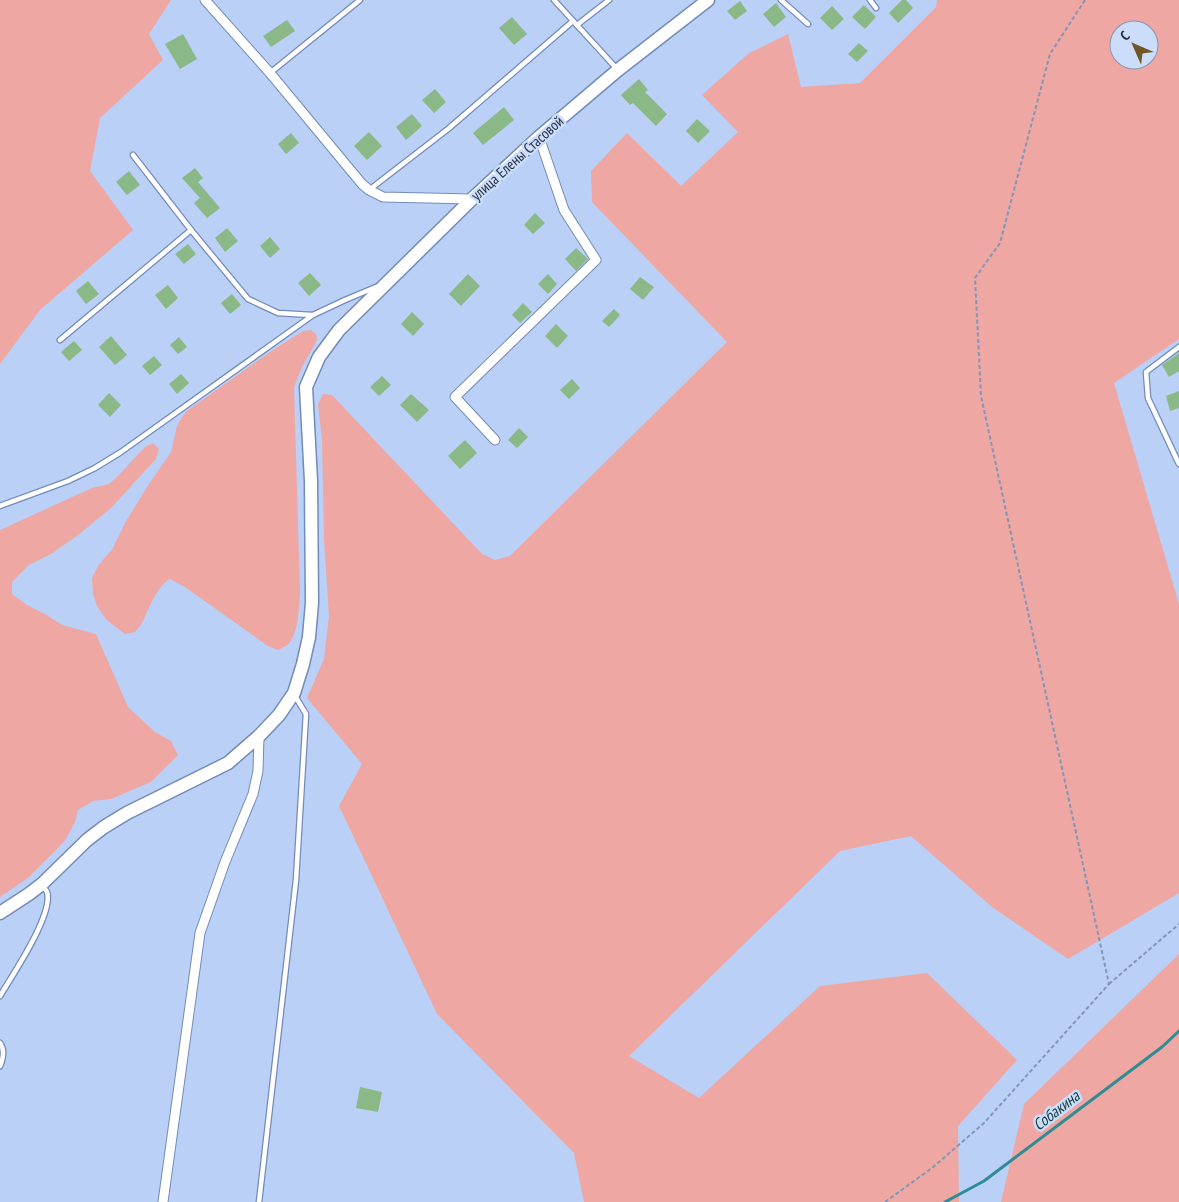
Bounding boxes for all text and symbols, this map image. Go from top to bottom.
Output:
north arrow [1109,20,1159,70]
text: С [1116,27,1134,44]
street label: улица Елены Стасовой [467,111,567,205]
water label: Собакина [1029,1085,1085,1134]

